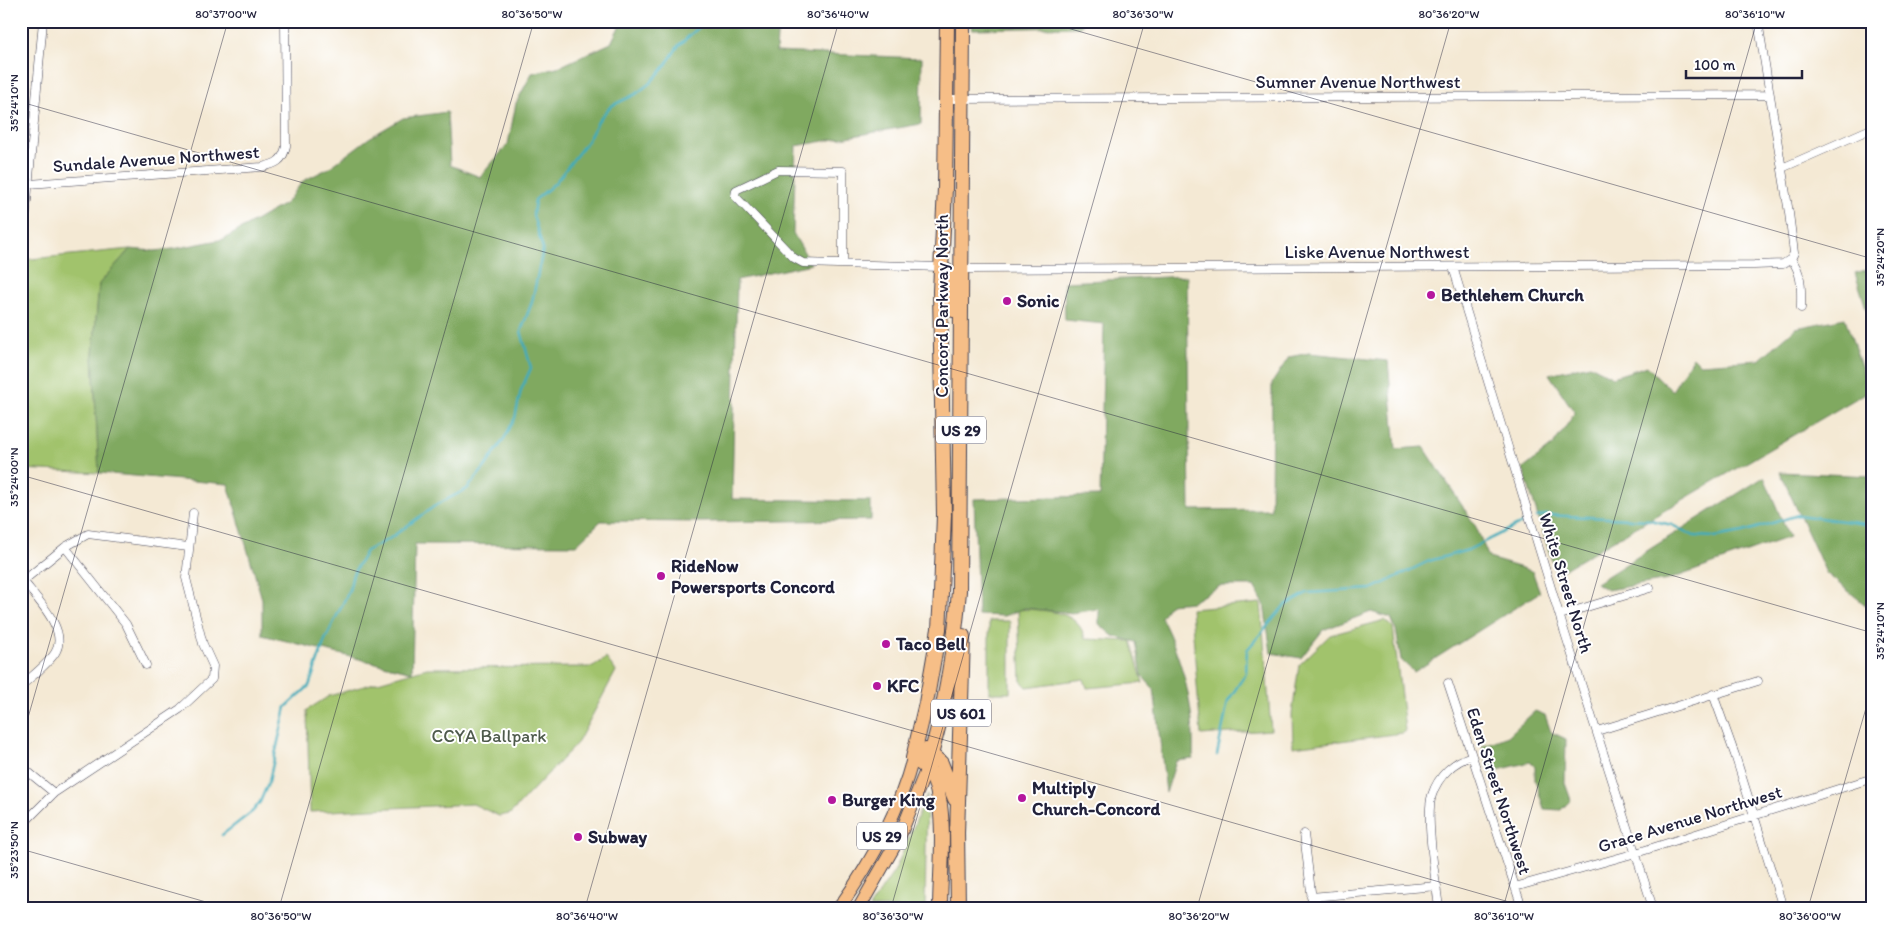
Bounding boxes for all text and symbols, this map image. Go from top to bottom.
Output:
text: 80°37'00"W [195,7,257,21]
text: 80°36'50"W [502,7,562,21]
text: 80°36'40"W [807,7,869,21]
text: 80°36'30"W [1112,7,1174,21]
text: 80°36'20"W [1419,7,1479,21]
text: 80°36'10"W [1725,7,1785,21]
scale bar [1686,48,1803,80]
text: 100 m [1694,56,1736,74]
street label: Sumner Avenue Northwest [1256,71,1461,93]
text: 35°24'10"N [7,74,21,132]
street label: Sundale Avenue Northwest [52,141,260,177]
street label: Concord Parkway North [931,214,953,398]
text: 35°24'20"N [1873,228,1887,286]
street label: Liske Avenue Northwest [1285,241,1470,263]
place label: Bethlehem Church [1441,284,1584,306]
marker: Bethlehem Church [1425,289,1437,301]
place label: Sonic [1017,290,1060,312]
marker: Sonic [1001,295,1013,307]
road number: US 29 [936,416,986,444]
text: 35°24'00"N [7,447,21,507]
street label: White Street North [1534,510,1598,656]
place label: RideNow Powersports Concord [671,555,835,598]
marker: RideNow Powersports Concord [655,570,667,582]
text: 35°24'10"N [1873,602,1887,660]
place label: Taco Bell [895,633,966,655]
marker: Taco Bell [880,638,892,650]
place label: KFC [887,675,920,697]
marker: KFC [871,680,883,692]
road number: US 601 [931,700,991,726]
street label: Eden Street Northwest [1462,705,1536,877]
park label: CCYA Ballpark [432,725,546,747]
place label: Multiply Church-Concord [1032,777,1160,820]
street label: Grace Avenue Northwest [1595,780,1785,857]
place label: Burger King [842,789,936,811]
marker: Multiply Church-Concord [1016,792,1028,804]
marker: Burger King [826,794,838,806]
text: 35°23'50"N [7,821,21,879]
road number: US 29 [857,822,907,849]
place label: Subway [588,826,648,848]
marker: Subway [572,831,584,843]
text: 80°36'50"W [251,909,311,923]
text: 80°36'40"W [556,909,618,923]
text: 80°36'30"W [862,909,924,923]
text: 80°36'20"W [1169,909,1229,923]
text: 80°36'10"W [1474,909,1534,923]
text: 80°36'00"W [1779,909,1841,923]

